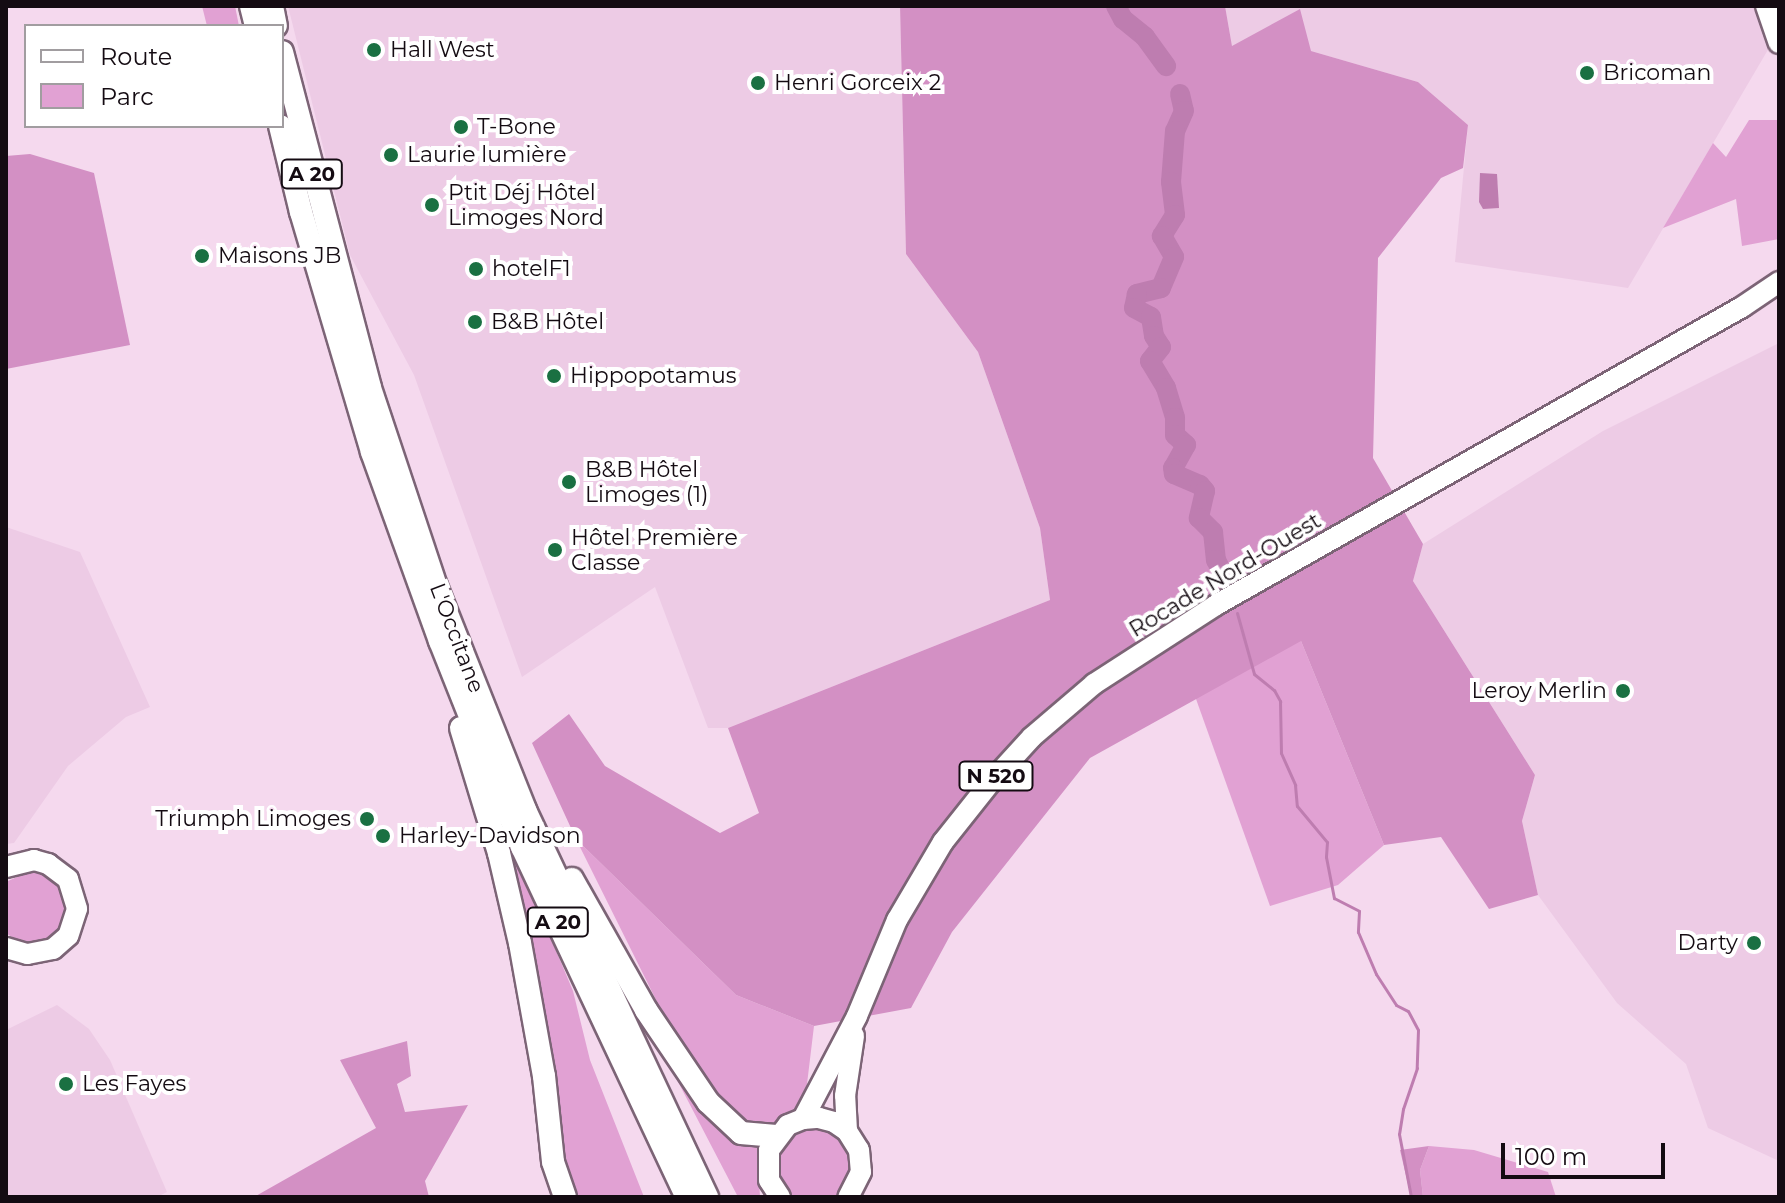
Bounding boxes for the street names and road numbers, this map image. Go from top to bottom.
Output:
road number: A 20 [280,158,344,190]
street label: Rocade Nord-Ouest [1124,507,1326,643]
street label: L'Occitane [424,579,490,697]
road number: N 520 [958,760,1034,792]
road number: A 20 [526,906,590,938]

